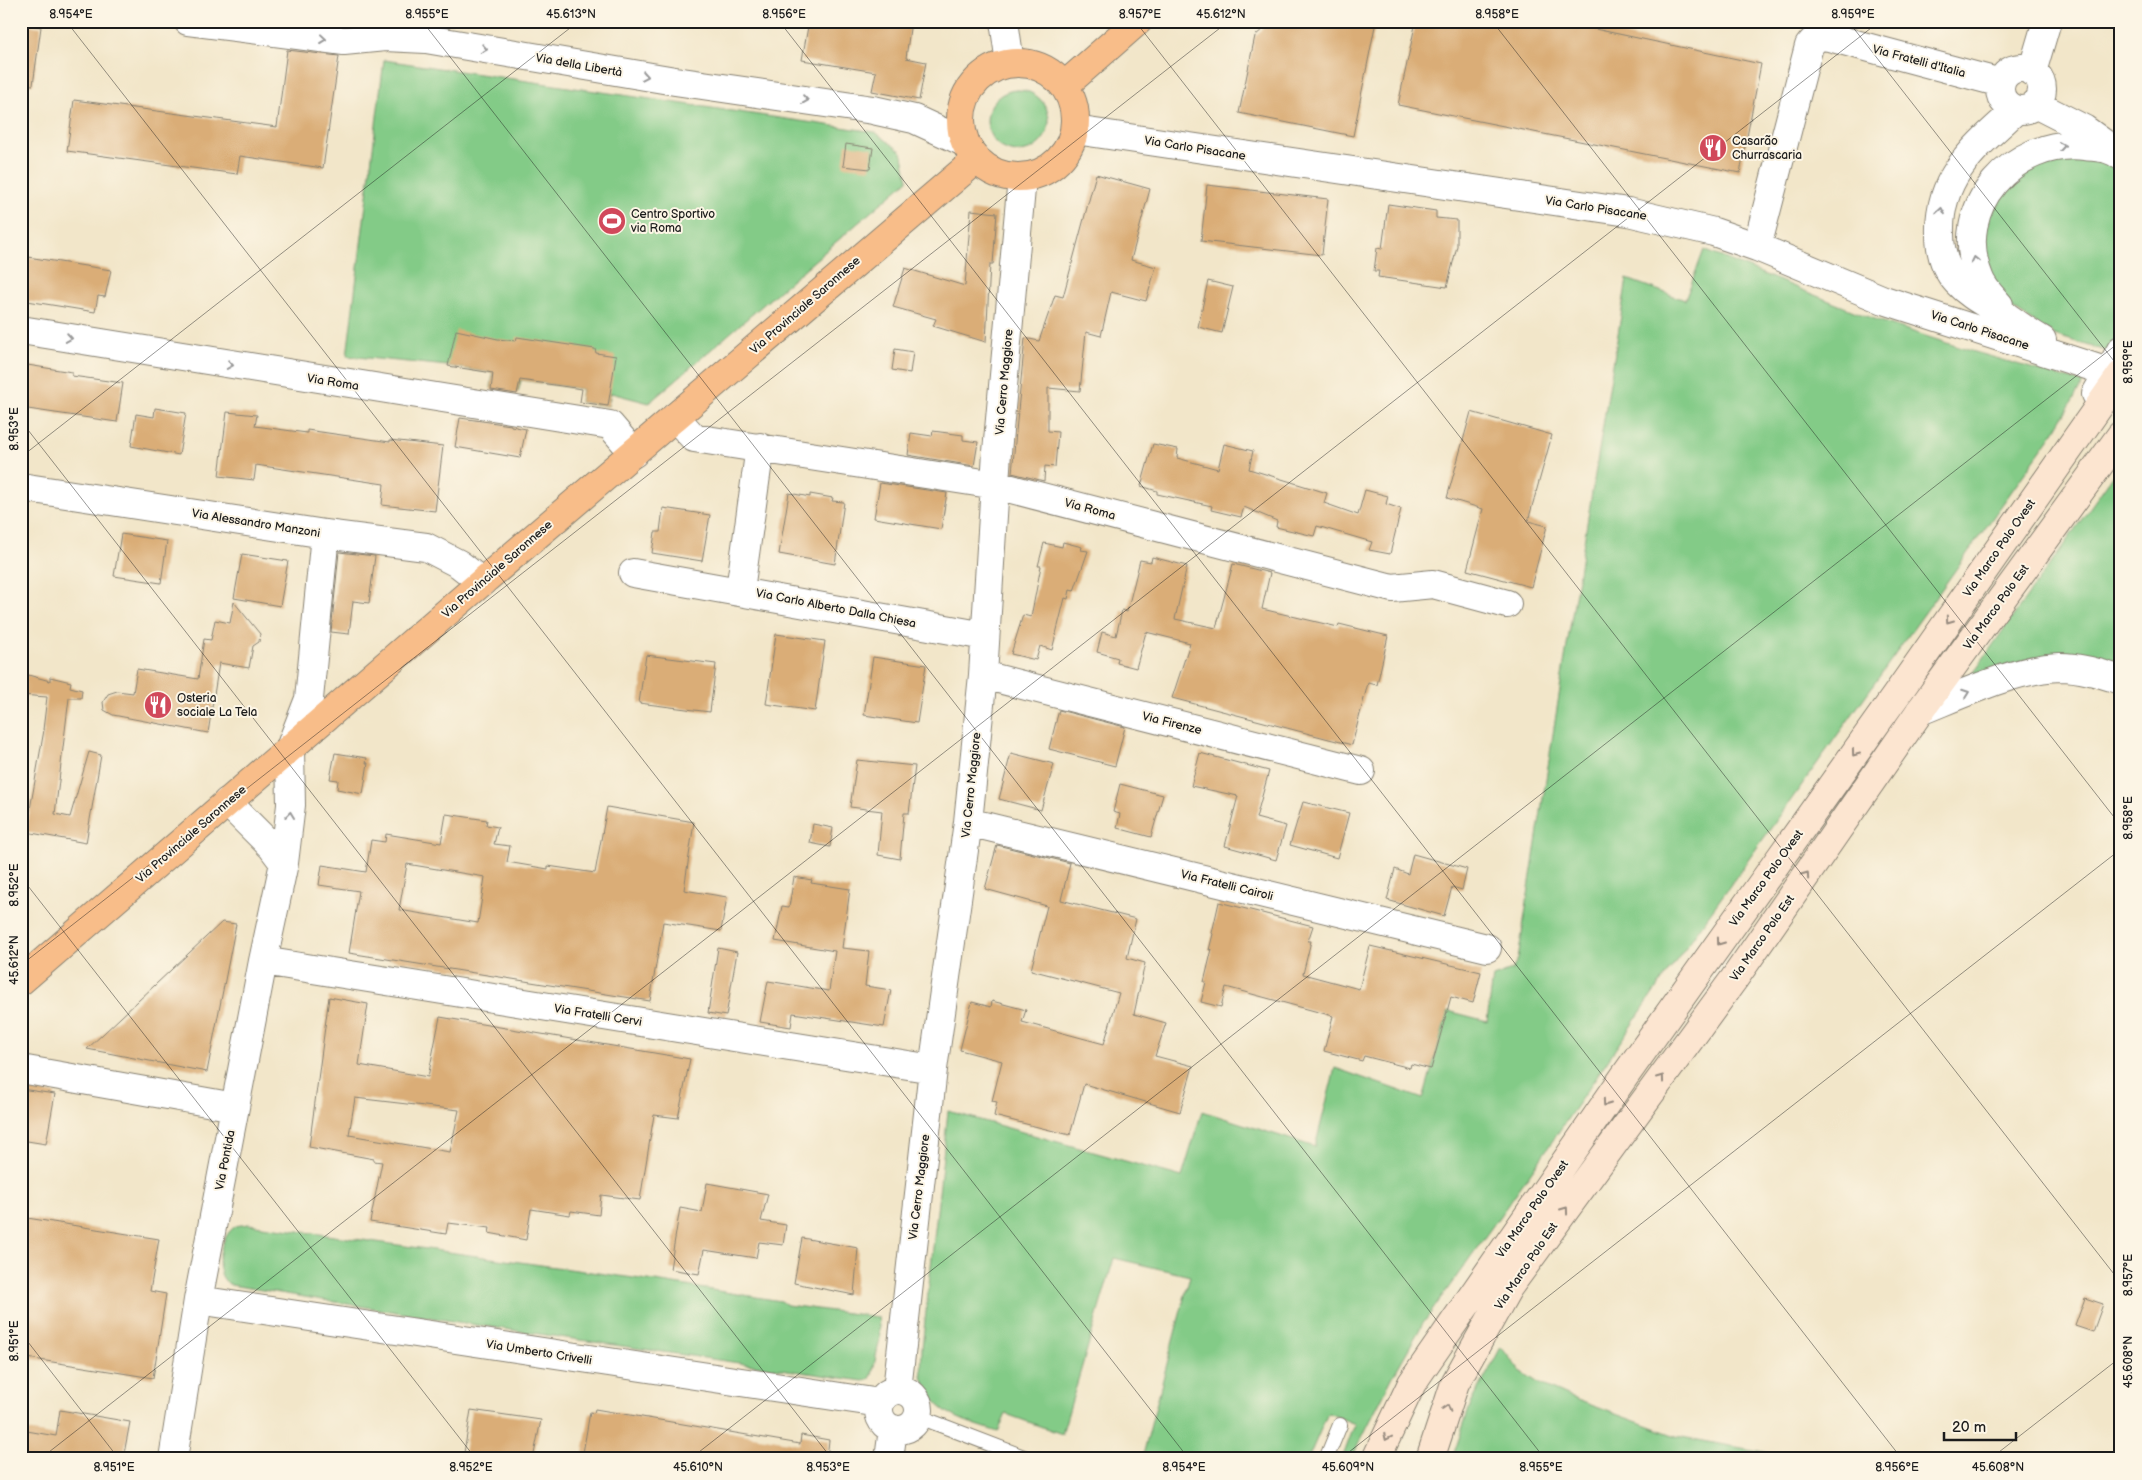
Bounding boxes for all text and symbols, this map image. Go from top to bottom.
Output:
text: 8.954°E [49,7,93,22]
text: 8.955°E [405,7,449,22]
text: 45.613°N [546,7,596,22]
text: 8.956°E [762,7,806,22]
text: 8.957°E [1119,7,1161,22]
text: 45.612°N [1196,7,1246,22]
text: 8.958°E [1475,7,1519,22]
text: 8.959°E [1831,7,1875,22]
one-way arrow [319,33,327,44]
street label: Via Fratelli d'Italia [1871,42,1967,81]
one-way arrow [480,44,489,54]
street label: Via della Libertà [534,50,624,81]
one-way arrow [640,71,649,81]
one-way arrow [802,94,810,105]
street label: Via Carlo Pisacane [1143,133,1247,164]
restaurant icon: Casarão Churrascaria [1698,133,1728,163]
place label: Casarão Churrascaria [1732,134,1802,163]
one-way arrow [2057,141,2066,151]
street label: Via Carlo Pisacane [1544,193,1648,224]
sports icon: Centro Sportivo via Roma [597,206,627,236]
place label: Centro Sportivo via Roma [630,207,715,236]
one-way arrow [1935,207,1946,215]
street label: Via Provinciale Saronnese [747,253,864,357]
one-way arrow [1970,255,1980,264]
street label: Via Carlo Pisacane [1929,307,2031,353]
street label: Via Cerro Maggiore [992,328,1017,436]
one-way arrow [65,333,74,343]
text: 8.959°E [2121,340,2136,384]
one-way arrow [225,359,234,369]
street label: Via Roma [306,371,360,394]
text: 8.953°E [7,407,22,451]
street label: Via Roma [1063,495,1117,524]
street label: Via Marco Polo Ovest [1960,496,2039,600]
street label: Via Alessandro Manzoni [191,506,321,541]
street label: Via Provinciale Saronnese [439,517,556,621]
street label: Via Marco Polo Est [1960,561,2033,653]
street label: Via Carlo Alberto Dalla Chiesa [755,586,917,631]
one-way arrow [1946,614,1955,624]
one-way arrow [1961,689,1969,699]
restaurant icon: Osteria sociale La Tela [143,690,173,720]
place label: Osteria sociale La Tela [177,691,258,720]
street label: Via Firenze [1141,709,1203,738]
street label: Via Cerro Maggiore [958,731,985,839]
one-way arrow [1852,747,1861,757]
street label: Via Provinciale Saronnese [133,782,250,886]
text: 8.958°E [2121,796,2136,840]
one-way arrow [284,811,295,819]
street label: Via Marco Polo Ovest [1726,827,1807,930]
text: 8.952°E [7,863,22,907]
street label: Via Fratelli Cairoli [1179,867,1275,904]
one-way arrow [1800,871,1809,881]
street label: Via Marco Polo Est [1727,892,1798,984]
text: 45.612°N [7,935,22,985]
one-way arrow [1717,936,1726,946]
street label: Via Fratelli Cervi [553,1001,643,1030]
one-way arrow [1655,1074,1664,1084]
one-way arrow [1603,1097,1612,1107]
street label: Via Pontida [212,1128,239,1192]
street label: Via Cerro Maggiore [906,1133,933,1241]
street label: Via Marco Polo Ovest [1493,1157,1572,1261]
one-way arrow [1559,1206,1568,1216]
street label: Via Marco Polo Est [1492,1220,1561,1313]
text: 8.957°E [2121,1254,2136,1296]
text: 8.951°E [7,1320,22,1362]
text: 45.608°N [2121,1336,2136,1388]
street label: Via Umberto Crivelli [485,1337,593,1368]
one-way arrow [1441,1405,1451,1413]
scale bar [1944,1410,2017,1442]
text: 20 m [1952,1418,1986,1437]
one-way arrow [1383,1432,1393,1441]
text: 8.951°E [93,1460,135,1475]
text: 8.952°E [449,1460,493,1475]
text: 45.610°N [673,1460,723,1475]
text: 8.953°E [806,1460,850,1475]
text: 8.954°E [1162,1460,1206,1475]
text: 45.609°N [1322,1460,1374,1475]
text: 8.955°E [1519,1460,1563,1475]
text: 8.956°E [1875,1460,1919,1475]
text: 45.608°N [1972,1460,2024,1475]

